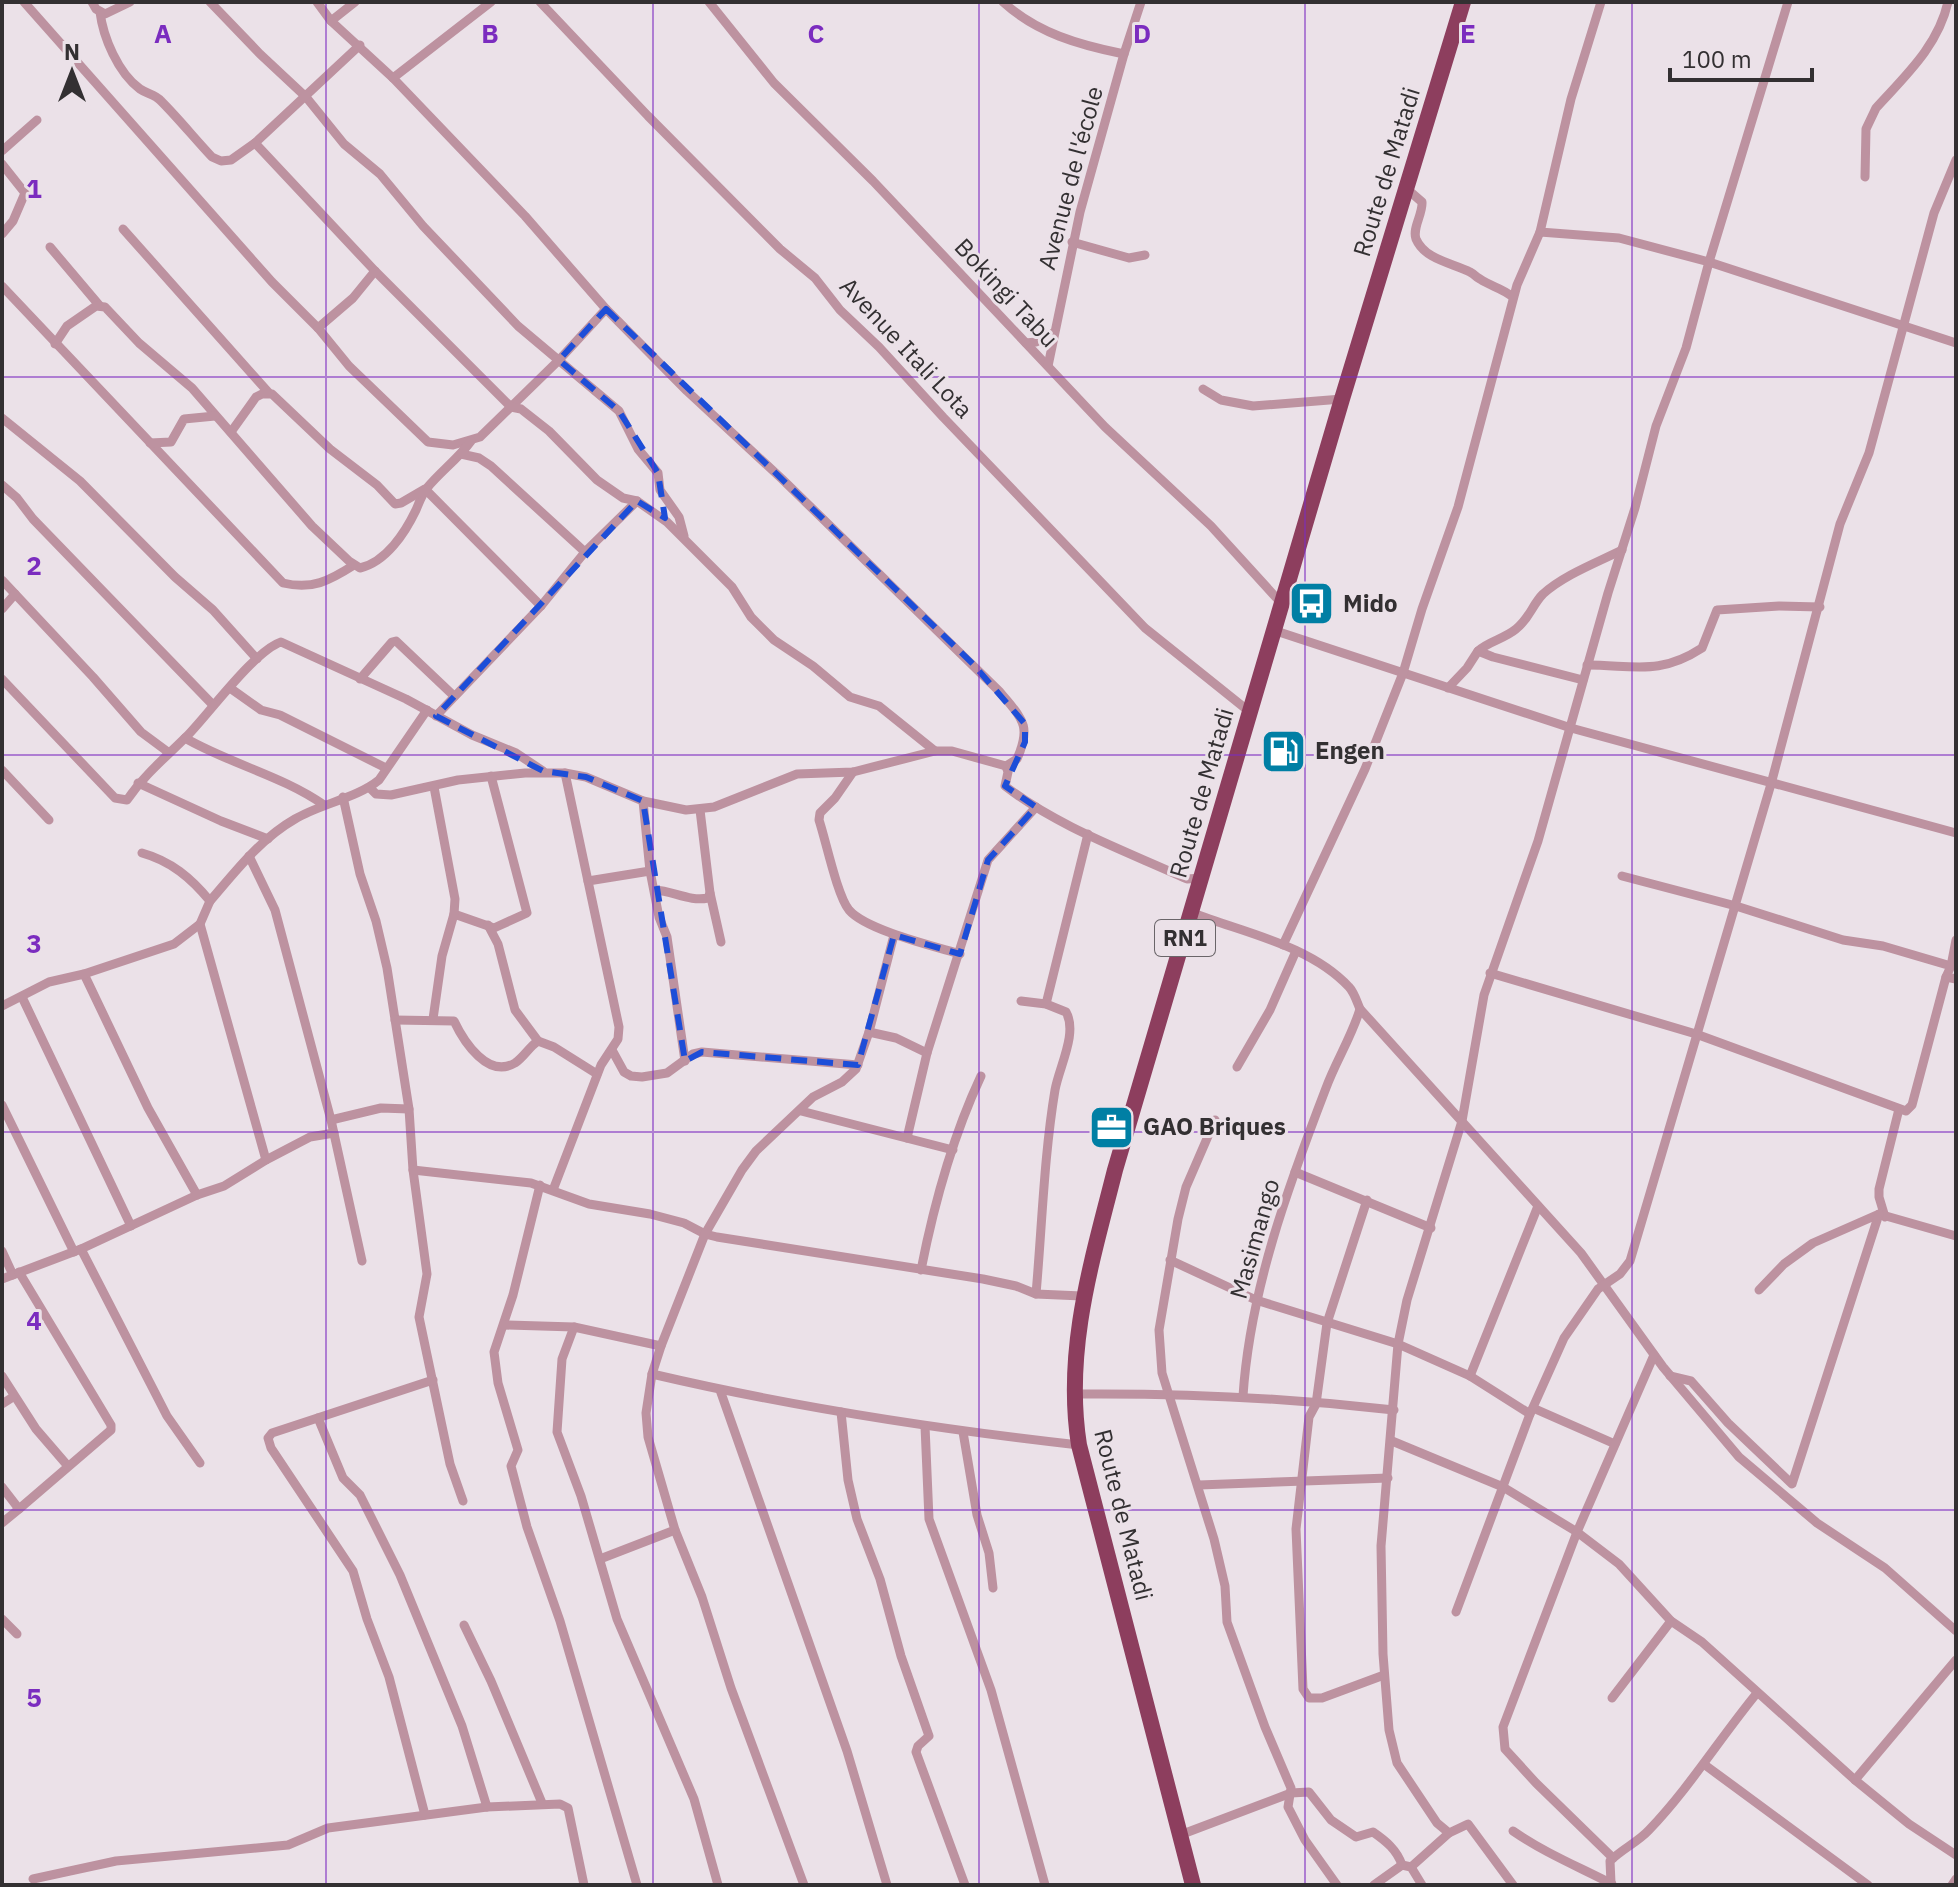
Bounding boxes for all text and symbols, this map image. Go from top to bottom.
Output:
text: A [154,16,172,50]
text: B [481,16,499,50]
text: C [808,16,825,50]
text: D [1133,16,1151,50]
text: E [1460,16,1476,50]
north arrow [32,32,112,112]
scale bar [1670,32,1812,82]
text: N [64,37,80,66]
text: 100 m [1682,43,1752,75]
street label: Avenue de l'école [1030,82,1110,273]
street label: Route de Matadi [1345,83,1427,260]
text: 1 [26,171,42,205]
street label: Bokingi Tabu [948,231,1066,354]
street label: Avenue Itali Lota [833,270,980,425]
text: 2 [26,548,42,582]
bus stop icon: Mido [1288,580,1336,628]
place label: Mido [1343,587,1398,619]
street label: Route de Matadi [1161,704,1241,881]
fuel station icon: Engen [1260,727,1308,775]
place label: Engen [1315,734,1385,766]
road number: RN1 [1155,920,1215,956]
text: 3 [26,926,42,960]
office icon: GAO Briques [1088,1103,1136,1151]
place label: GAO Briques [1143,1110,1286,1142]
street label: Masimango [1222,1175,1286,1302]
text: 4 [26,1303,42,1337]
street label: Route de Matadi [1087,1426,1161,1604]
text: 5 [26,1680,42,1714]

